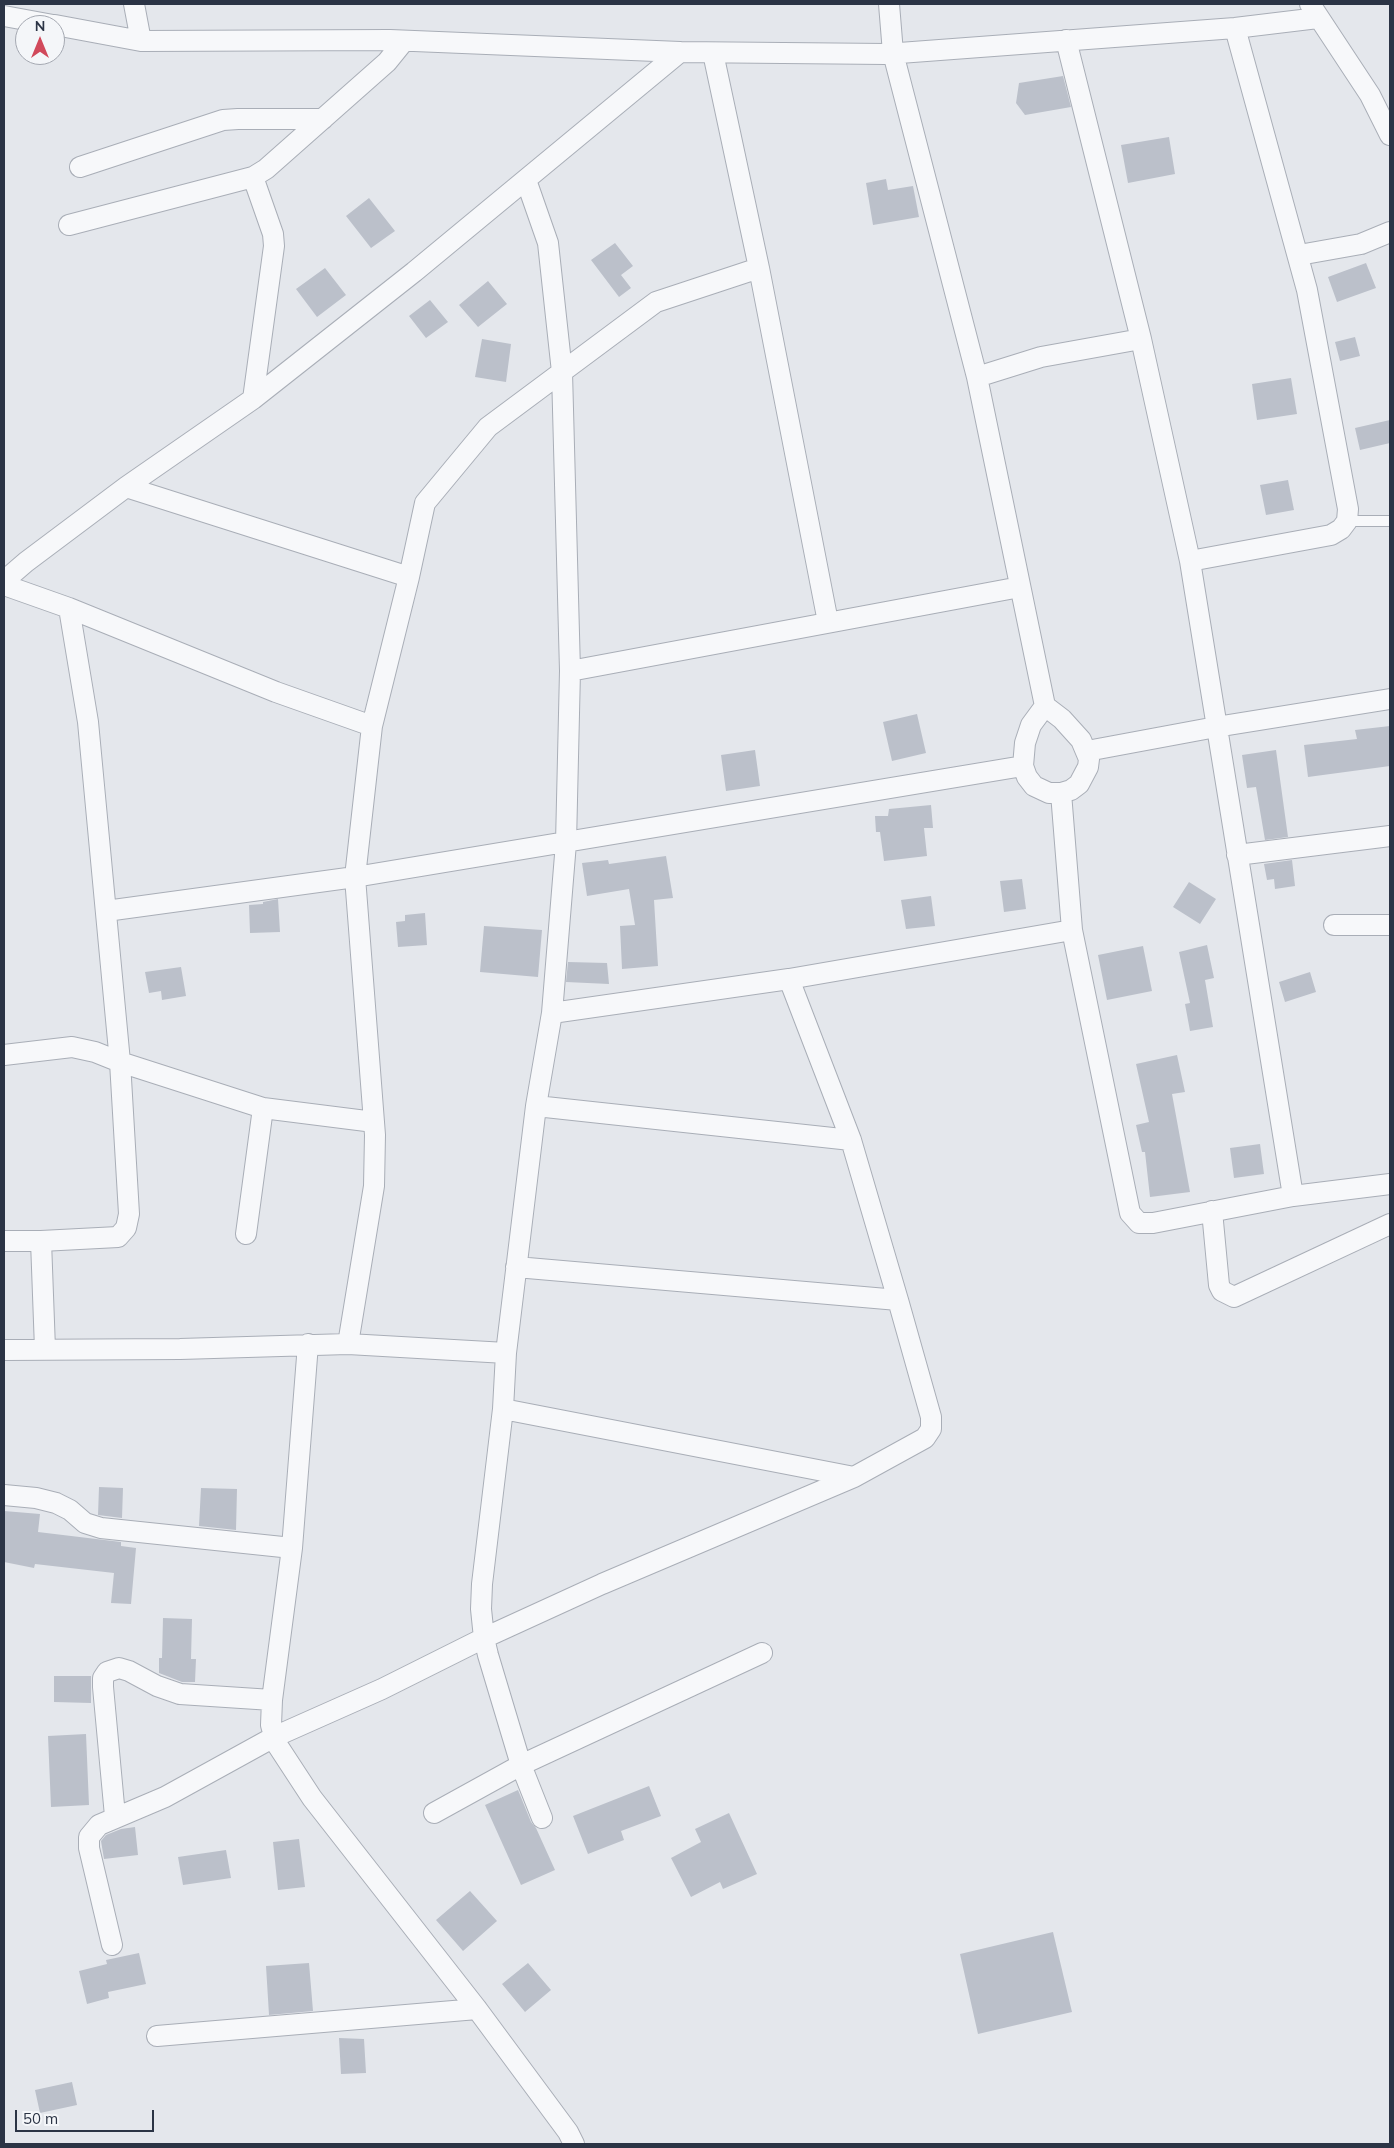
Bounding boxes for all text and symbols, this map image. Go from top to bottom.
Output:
north arrow [15,15,65,65]
text: N [35,17,45,35]
scale bar [18,2100,156,2132]
text: 50 m [23,2109,58,2128]

